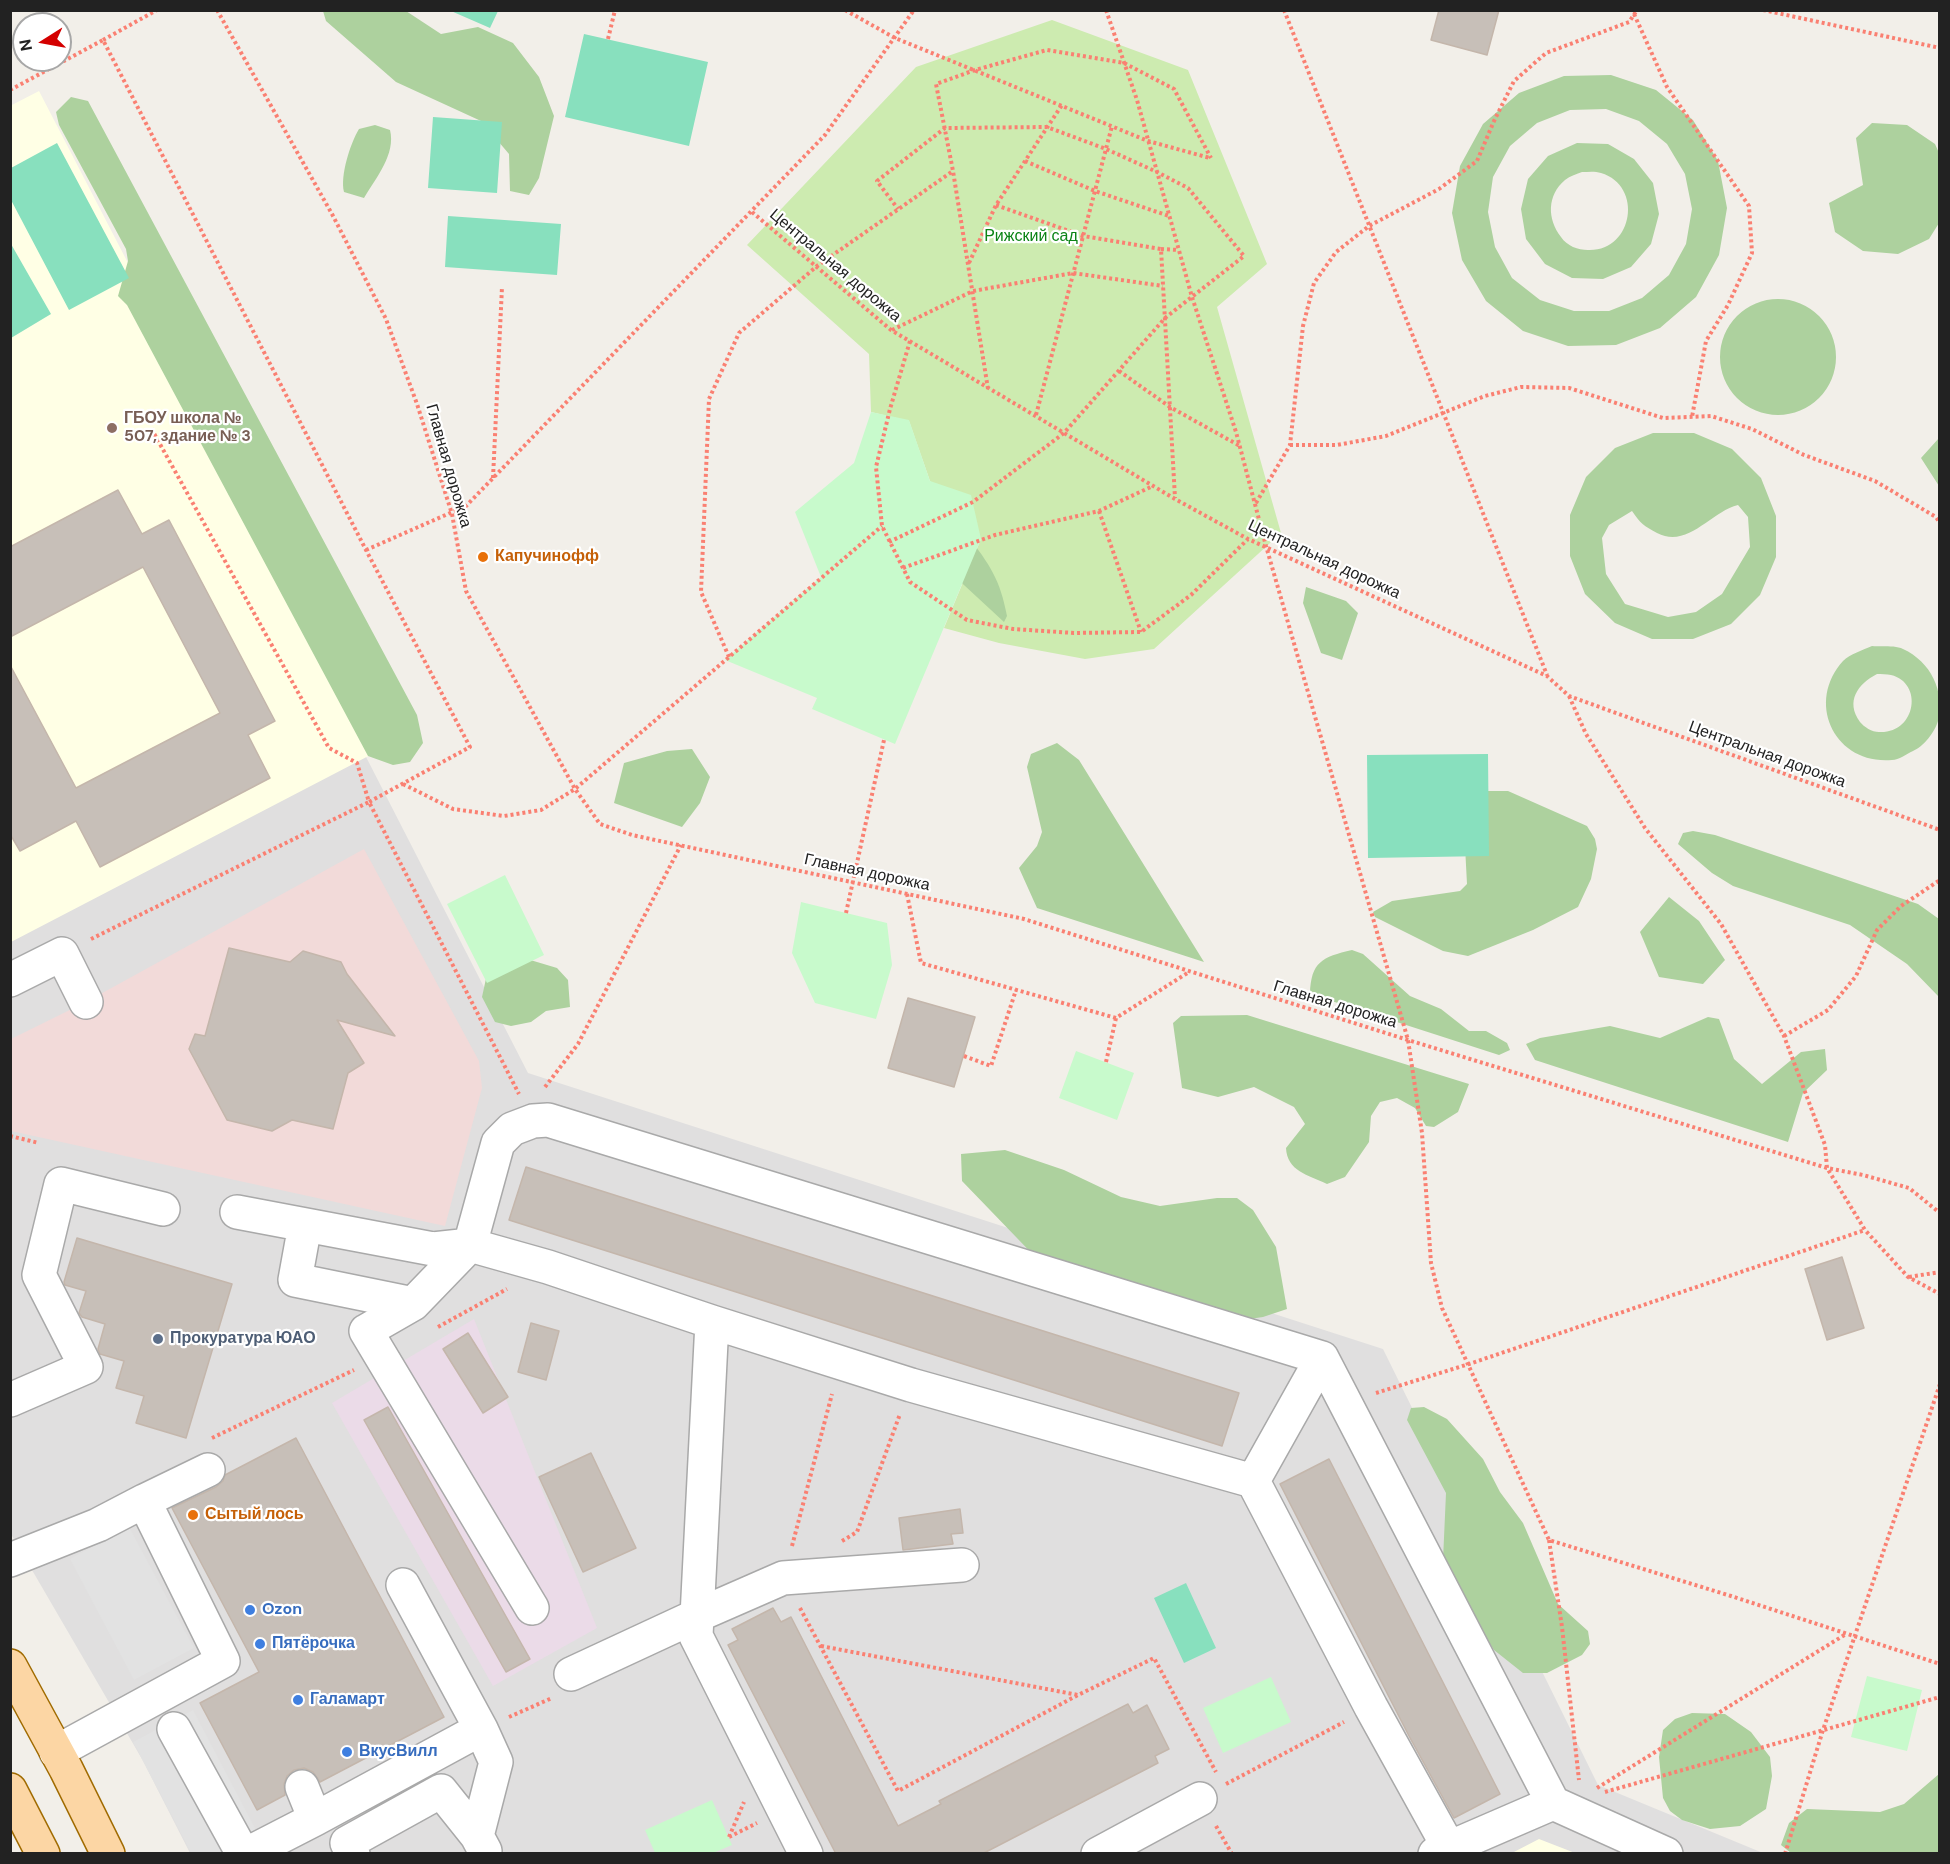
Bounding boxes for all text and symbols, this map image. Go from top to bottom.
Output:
north arrow [12,12,72,72]
text: N [14,37,37,53]
street label: Центральная дорожка [765,205,905,327]
park label: Рижский сад [984,227,1078,247]
street label: Главная дорожка [421,402,475,530]
place label: ГБОУ школа № 507, здание № 3 [124,409,251,447]
marker: ГБОУ школа № 507, здание № 3 [105,421,119,435]
street label: Центральная дорожка [1245,516,1403,604]
place label: Капучинофф [495,547,599,567]
marker: Капучинофф [476,550,490,564]
street label: Центральная дорожка [1686,718,1848,792]
street label: Главная дорожка [802,850,932,896]
street label: Главная дорожка [1271,977,1399,1033]
place label: Прокуратура ЮАО [170,1329,316,1349]
marker: Прокуратура ЮАО [151,1332,165,1346]
place label: Сытый лось [205,1505,304,1525]
marker: Сытый лось [186,1508,200,1522]
place label: Ozon [262,1600,302,1620]
marker: Ozon [243,1603,257,1617]
place label: Пятёрочка [272,1634,355,1654]
marker: Пятёрочка [253,1637,267,1651]
place label: Галамарт [310,1690,385,1710]
marker: Галамарт [291,1693,305,1707]
place label: ВкусВилл [359,1742,438,1762]
marker: ВкусВилл [340,1745,354,1759]

